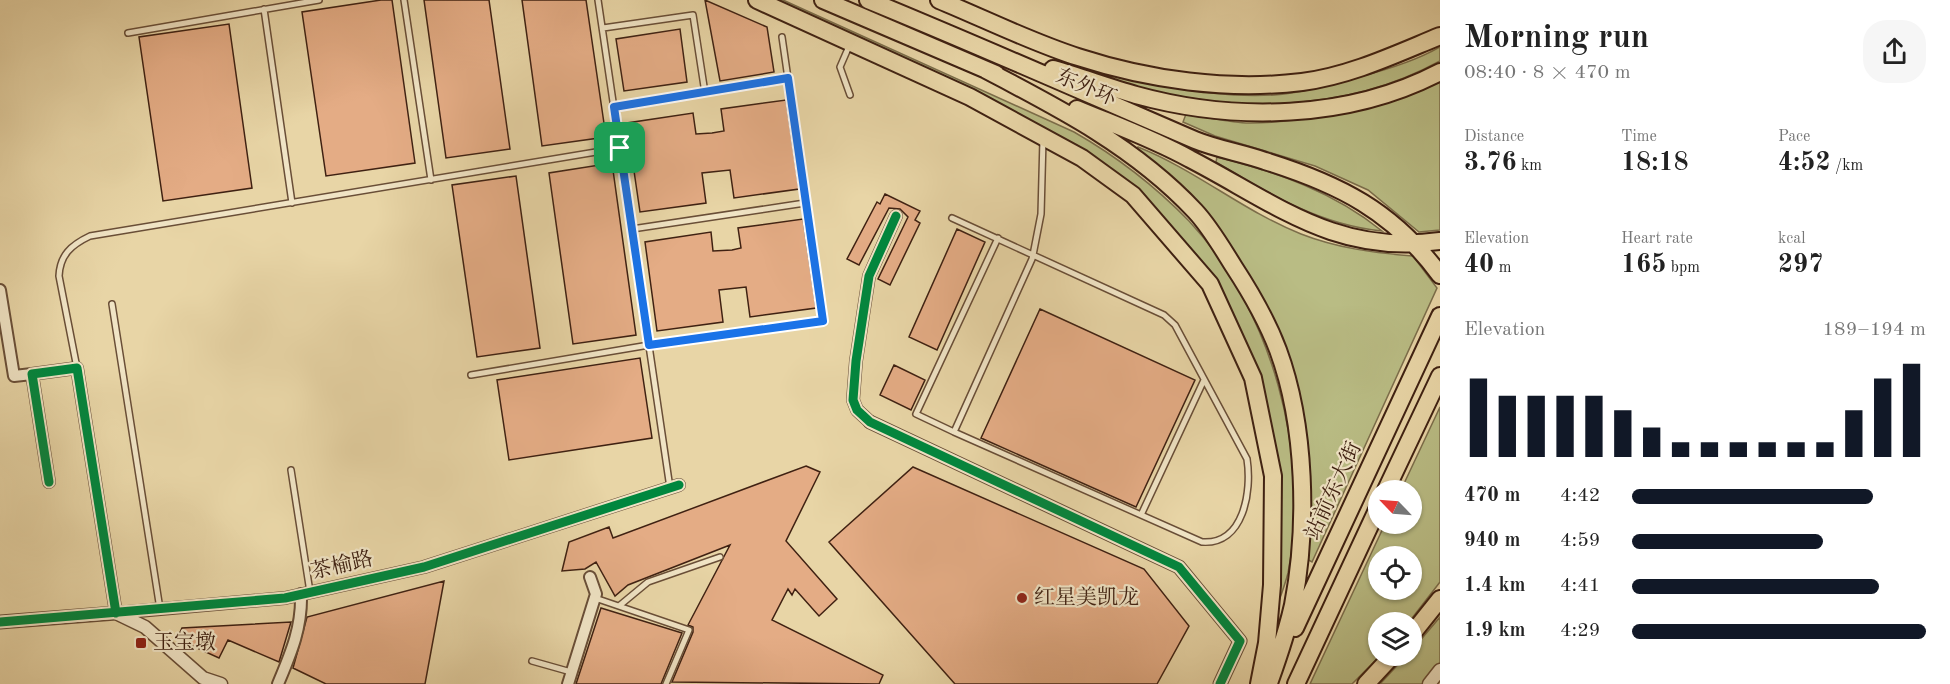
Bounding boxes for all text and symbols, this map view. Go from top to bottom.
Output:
button: share [1863,20,1926,83]
text: Morning run [1464,22,1649,55]
text: 08:40 · 8 × 470 m [1464,63,1631,83]
street label: 东外环 [1053,64,1120,110]
pin [594,122,645,173]
text: Distance [1464,129,1524,145]
text: Time [1621,129,1657,145]
text: Pace [1778,129,1810,145]
icon: arrive [603,131,636,164]
text: 3.76 [1464,150,1517,176]
text: 18:18 [1621,150,1689,176]
text: 4:52 [1778,150,1831,176]
text: km [1517,158,1542,174]
text: /km [1831,158,1863,174]
text: Elevation [1464,231,1529,247]
text: Heart rate [1621,231,1693,247]
text: kcal [1778,231,1806,247]
text: 40 [1464,252,1494,278]
text: 165 [1621,252,1666,278]
text: 297 [1778,252,1823,278]
text: m [1494,260,1511,276]
text: bpm [1666,260,1700,276]
text: Elevation [1464,320,1545,340]
text: 189–194 m [1823,320,1926,340]
street label: 站前东大街 [1300,438,1366,543]
north arrow [1368,480,1422,534]
map controls [1368,480,1422,666]
text: 470 m [1464,486,1520,506]
text: 4:42 [1560,486,1600,506]
text: 940 m [1464,531,1520,551]
text: 4:59 [1560,531,1600,551]
button: locate [1368,546,1422,600]
street label: 茶榆路 [308,547,375,583]
text: 1.4 km [1464,576,1526,596]
text: 4:41 [1560,576,1600,596]
place label: 红星美凯龙 [1034,586,1139,609]
marker: 红星美凯龙 [1015,591,1029,605]
button: layers [1368,612,1422,666]
text: 1.9 km [1464,621,1526,641]
text: 4:29 [1560,621,1600,641]
place label: 玉宝墩 [153,631,216,654]
marker: 玉宝墩 [134,636,148,650]

